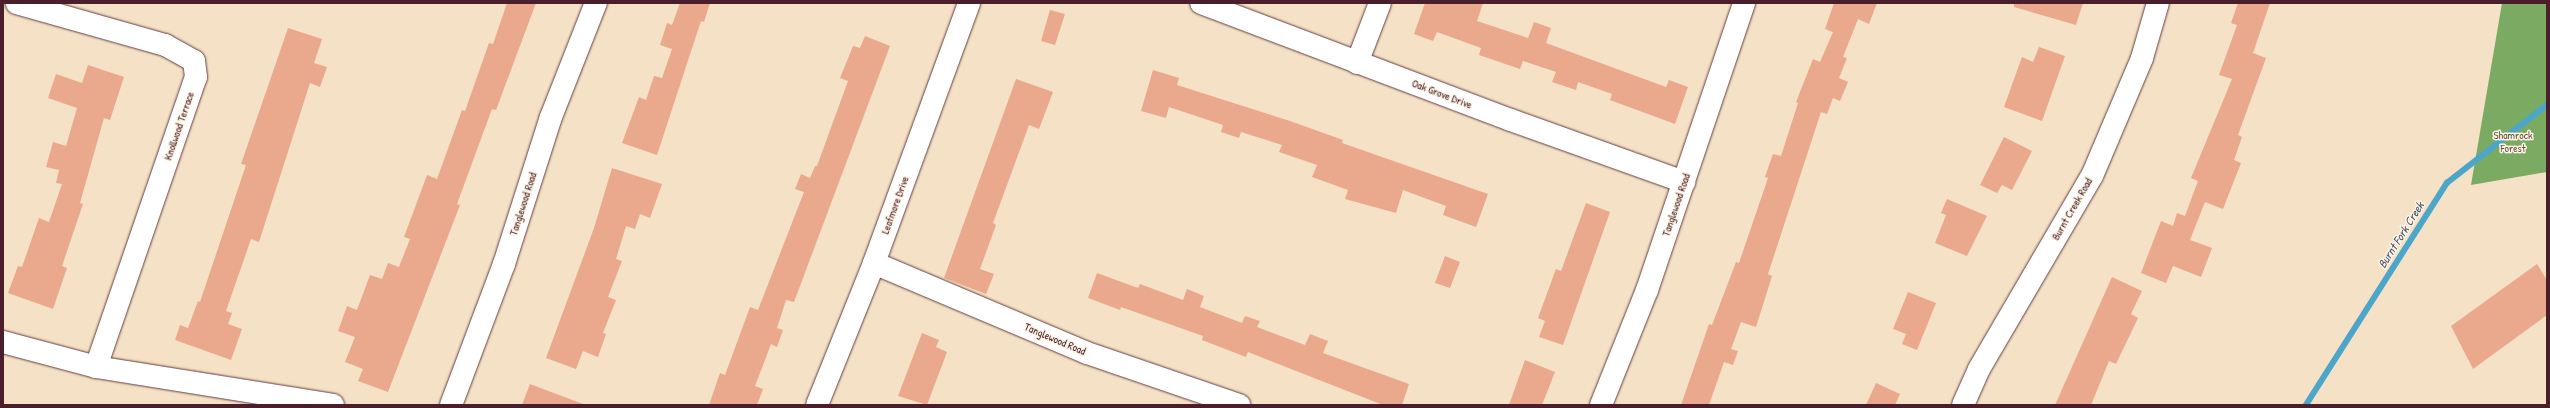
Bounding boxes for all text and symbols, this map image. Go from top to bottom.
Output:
street label: Oak Grove Drive [1410,76,1474,112]
street label: Knollwood Terrace [161,90,197,162]
park label: Shamrock Forest [2494,129,2532,155]
street label: Tanglewood Road [507,171,539,237]
street label: Tanglewood Road [1659,172,1693,238]
street label: Leafmore Drive [878,174,912,236]
street label: Burnt Creek Road [2049,176,2095,242]
water label: Burnt Fork Creek [2375,199,2427,271]
street label: Tanglewood Road [1022,320,1088,358]

